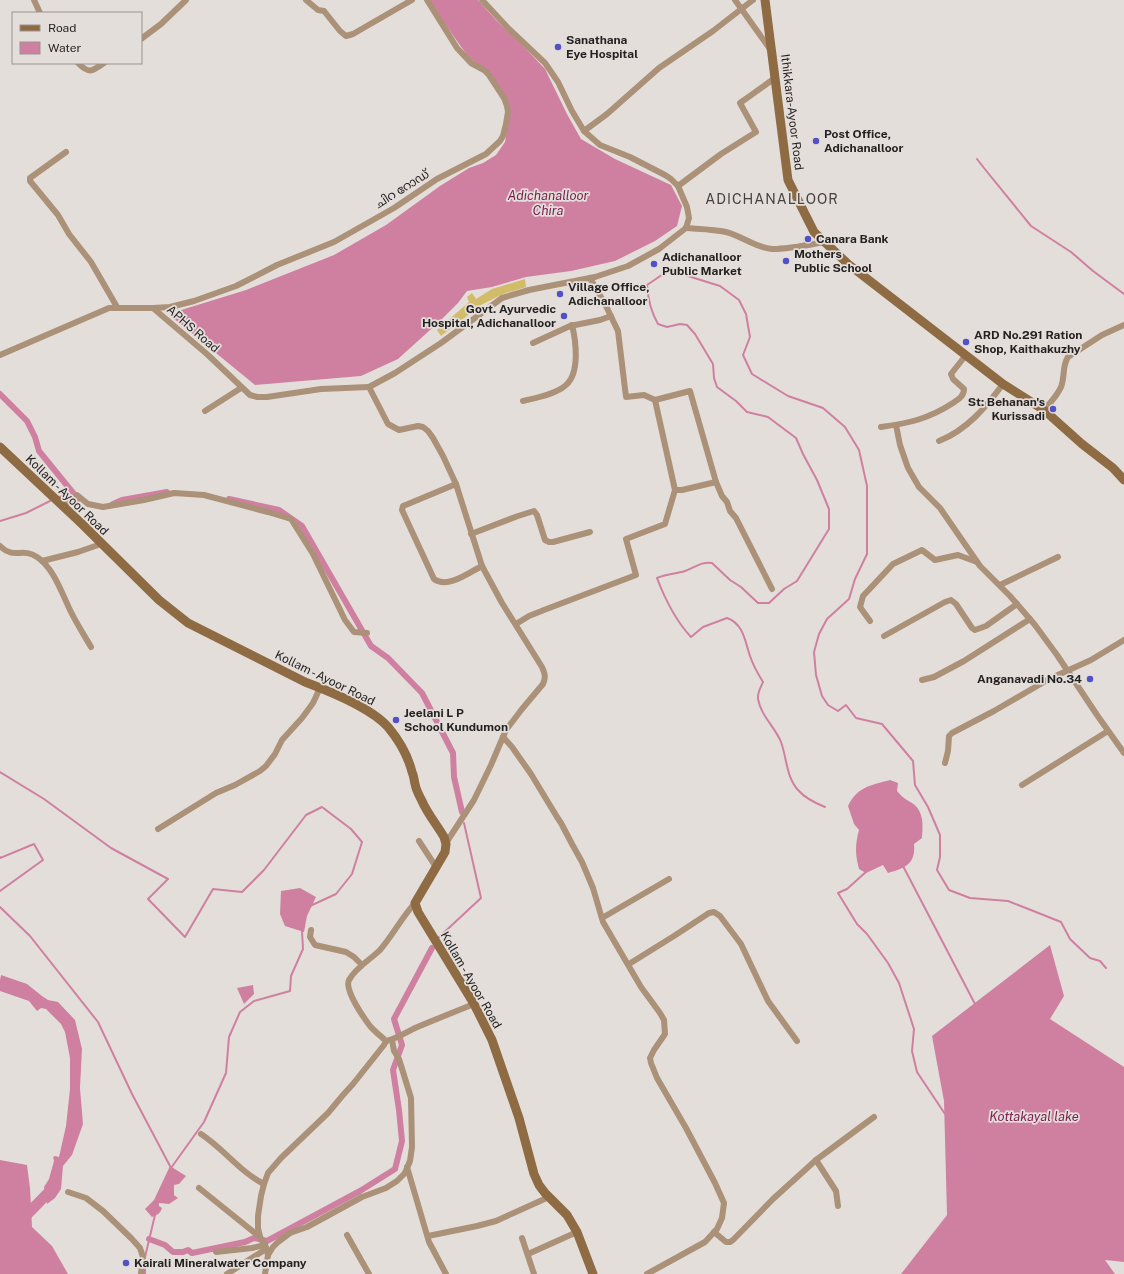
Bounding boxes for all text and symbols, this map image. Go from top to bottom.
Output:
legend [12,12,142,64]
text: Road [48,21,76,35]
place label: Sanathana Eye Hospital [566,33,638,61]
text: Water [48,41,82,55]
marker: Sanathana Eye Hospital [553,42,563,52]
street label: Ithikkara-Ayoor Road [778,53,806,171]
place label: Post Office, Adichanalloor [824,127,903,155]
marker: Post Office, Adichanalloor [811,136,821,146]
street label: ചിറ റോഡ് [372,166,432,211]
water label: Adichanalloor Chira [508,188,588,218]
district label: ADICHANALLOOR [705,191,839,207]
place label: Canara Bank [816,232,889,246]
marker: Canara Bank [803,234,813,244]
place label: Mothers Public School [794,247,872,275]
place label: Adichanalloor Public Market [662,250,742,278]
marker: Mothers Public School [781,256,791,266]
marker: Adichanalloor Public Market [649,259,659,269]
place label: Village Office, Adichanalloor [568,280,650,308]
marker: Village Office, Adichanalloor [555,289,565,299]
street label: APHS Road [164,302,222,356]
place label: Govt. Ayurvedic Hospital, Adichanalloor [422,302,556,330]
marker: Govt. Ayurvedic Hospital, Adichanalloor [559,311,569,321]
place label: ARD No.291 Ration Shop, Kaithakuzhy [974,328,1082,356]
marker: ARD No.291 Ration Shop, Kaithakuzhy [961,337,971,347]
place label: St: Behanan's Kurissadi [968,395,1045,423]
marker: St: Behanan's Kurissadi [1048,404,1058,414]
street label: Kollam - Ayoor Road [23,452,111,538]
street label: Kollam - Ayoor Road [273,648,377,708]
place label: Anganavadi No.34 [977,672,1082,686]
marker: Anganavadi No.34 [1085,674,1095,684]
place label: Jeelani L P School Kundumon [404,706,508,734]
marker: Jeelani L P School Kundumon [391,715,401,725]
street label: Kollam - Ayoor Road [438,929,504,1031]
water label: Kottakayal lake [989,1109,1079,1124]
place label: Kairali Mineralwater Company [134,1256,307,1270]
marker: Kairali Mineralwater Company [121,1258,131,1268]

